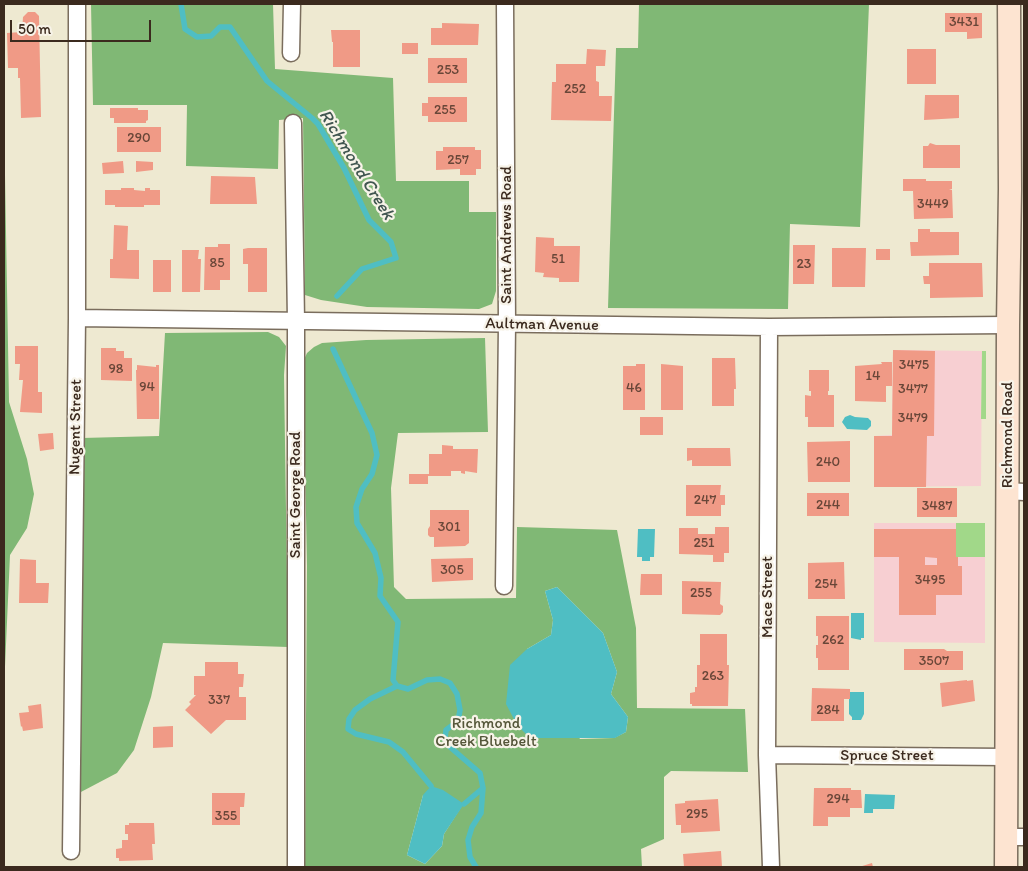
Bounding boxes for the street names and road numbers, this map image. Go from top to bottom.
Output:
street label: Saint Andrews Road [497,166,517,304]
street label: Aultman Avenue [485,314,599,336]
street label: Nugent Street [66,379,86,475]
street label: Richmond Road [998,382,1018,488]
street label: Saint George Road [286,431,306,559]
street label: Mace Street [758,556,778,638]
street label: Spruce Street [840,746,934,766]

